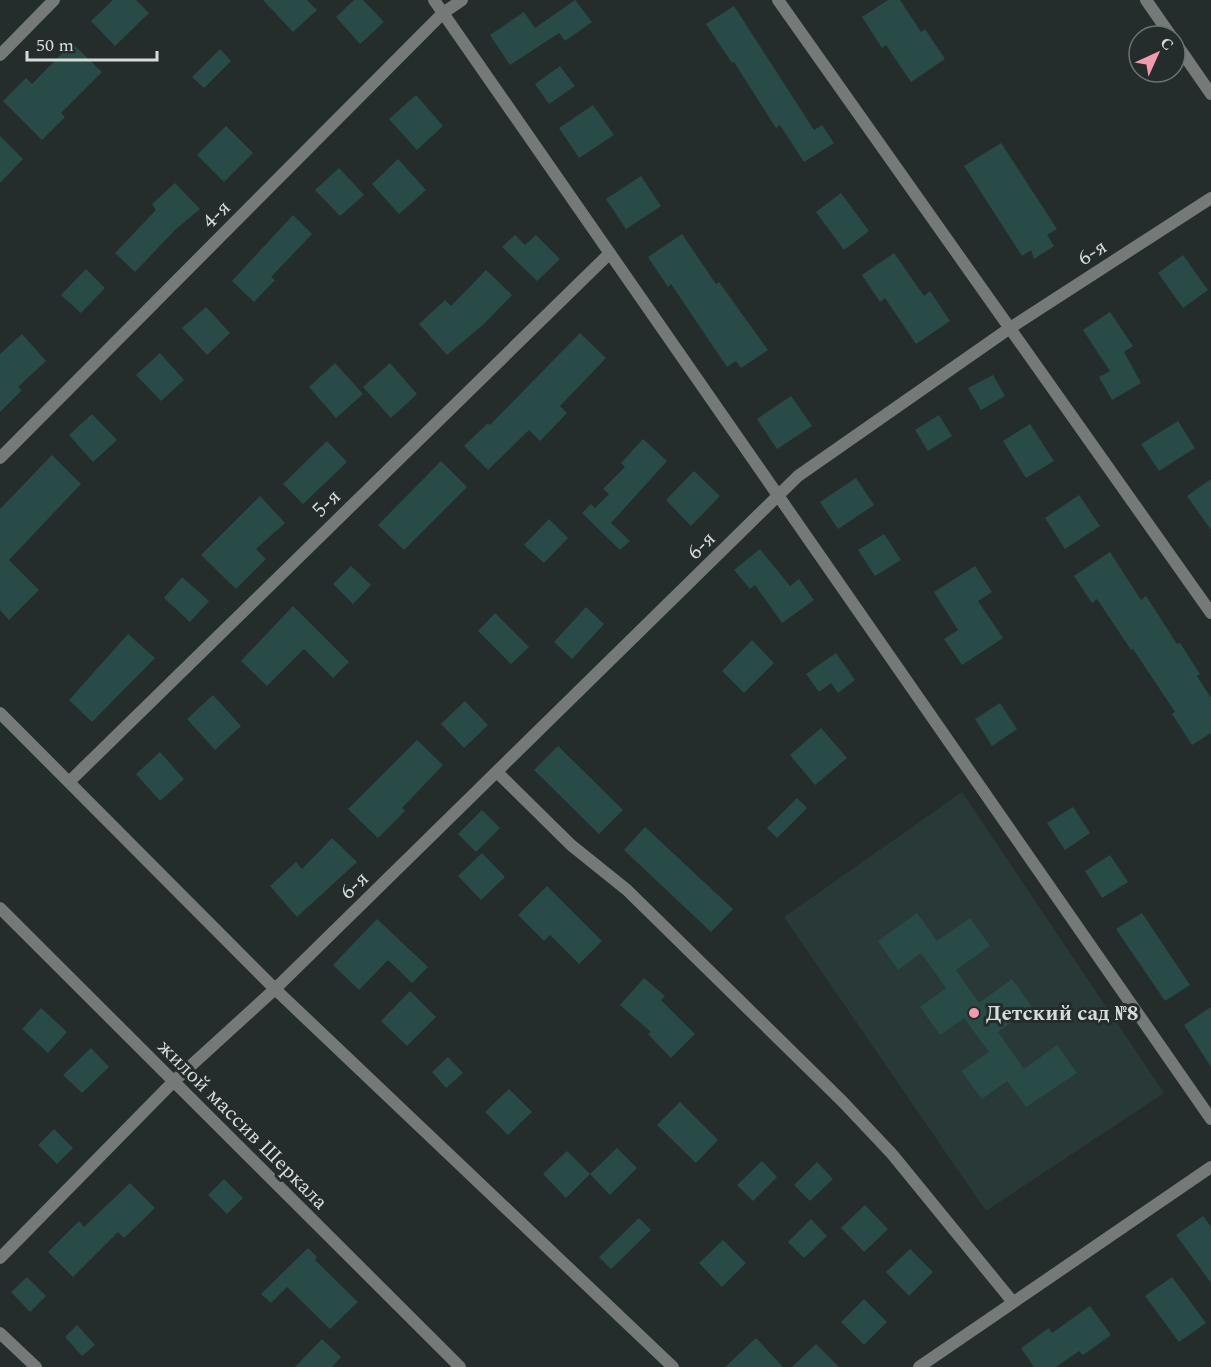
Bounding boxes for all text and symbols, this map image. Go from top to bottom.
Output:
scale bar [27,24,158,62]
north arrow [1127,24,1187,84]
text: 50 m [36,32,74,59]
text: С [1154,32,1179,57]
street label: 4-я [195,193,238,236]
street label: 6-я [1071,231,1114,274]
street label: 5-я [305,482,348,526]
street label: 6-я [680,524,723,567]
street label: 6-я [333,864,376,908]
place label: Детский сад №8 [986,998,1138,1030]
marker: Детский сад №8 [967,1006,981,1020]
street label: жилой массив Шеркала [149,1032,336,1218]

